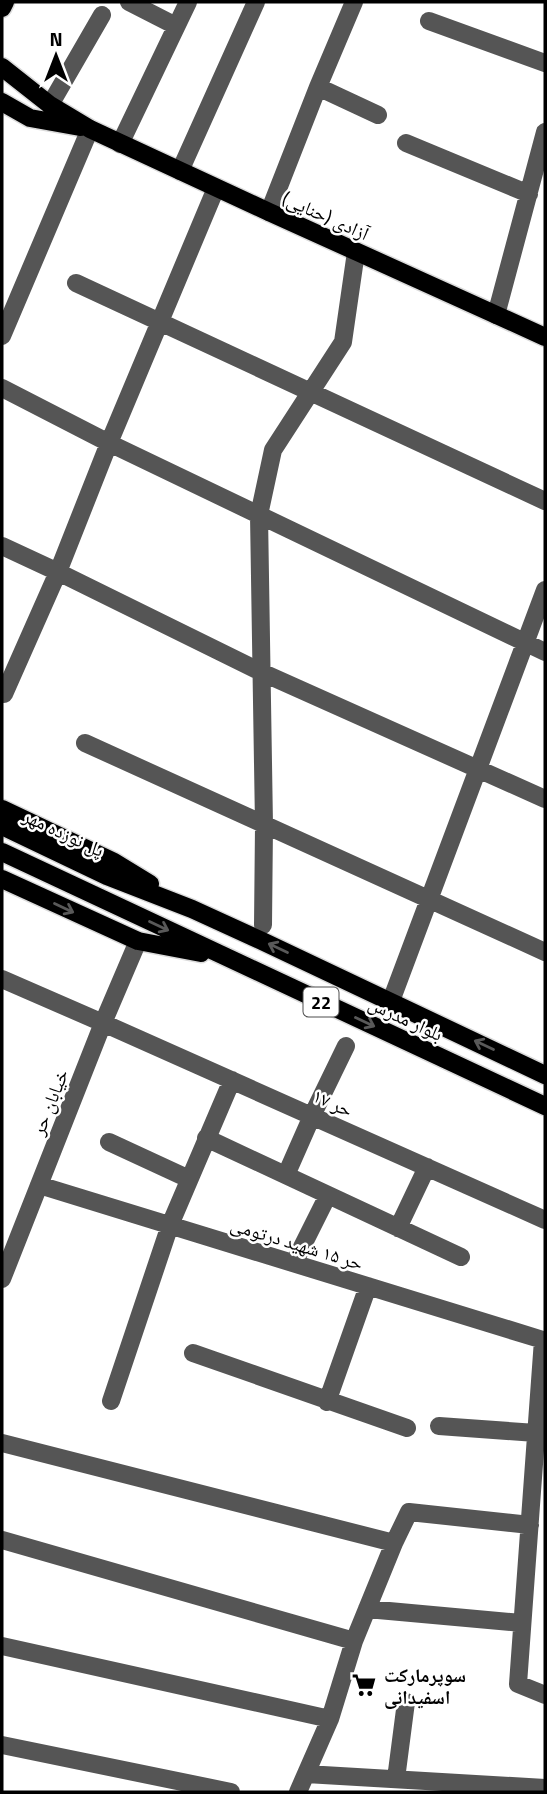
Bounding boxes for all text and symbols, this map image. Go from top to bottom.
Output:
north arrow [21,21,91,91]
text: N [49,24,63,53]
street label: آزادی (حنایی) [278,183,375,247]
street label: پل نوزده مهر [18,800,109,863]
one-way arrow [53,901,74,915]
one-way arrow [148,920,169,933]
one-way arrow [268,941,289,954]
road number: 22 [304,987,338,1016]
street label: بلوار مدرس [364,988,448,1048]
one-way arrow [354,1016,375,1029]
one-way arrow [474,1038,495,1051]
street label: خیابان حر [22,1065,75,1140]
street label: حر ۱۷ [308,1080,358,1124]
street label: حر ۱۵ شهید درتومی [227,1209,367,1277]
place label: سوپرمارکت اسفیدانی [384,1660,466,1711]
supermarket icon: سوپرمارکت اسفیدانی [350,1671,378,1699]

